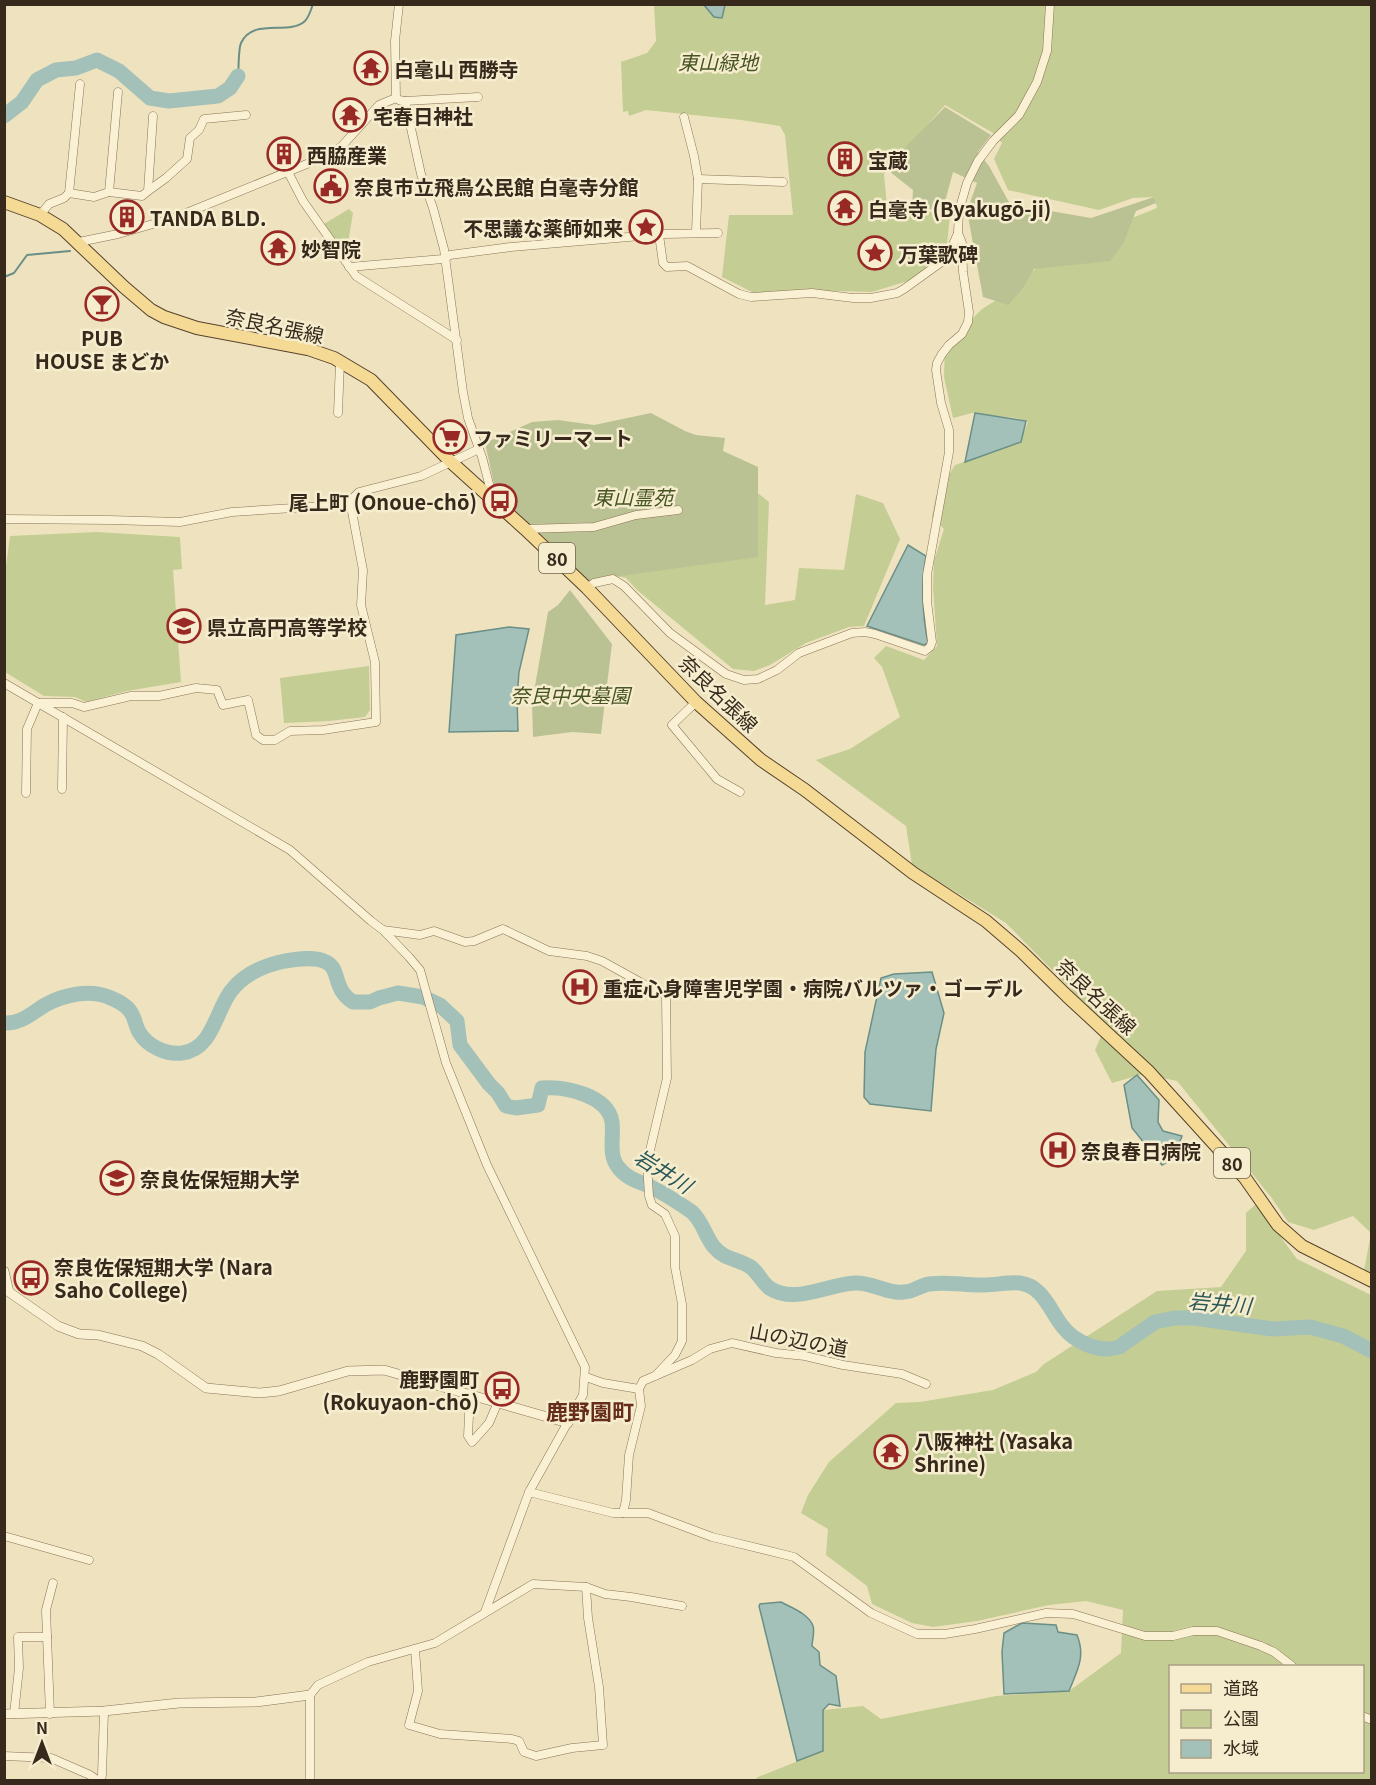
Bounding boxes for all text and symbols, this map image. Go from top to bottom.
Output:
park label: 東山緑地 [678,47,760,76]
temple icon: 白毫山 西勝寺 [353,50,389,86]
place label: 白毫山 西勝寺 [394,54,519,83]
temple icon: 宅春日神社 [332,97,368,133]
place label: 宅春日神社 [373,101,473,130]
building icon: 西脇産業 [266,136,302,172]
place label: 西脇産業 [307,140,387,169]
building icon: 宝蔵 [827,141,863,177]
place label: 宝蔵 [868,145,908,174]
public building icon: 奈良市立飛鳥公民館 白毫寺分館 [313,168,349,204]
place label: 奈良市立飛鳥公民館 白毫寺分館 [354,172,639,201]
temple icon: 白毫寺 (Byakugō-ji) [827,190,863,226]
place label: 白毫寺 (Byakugō-ji) [868,194,1051,223]
building icon: TANDA BLD. [109,199,145,235]
place label: TANDA BLD. [150,203,267,232]
place icon: 不思議な薬師如来 [628,209,664,245]
place label: 不思議な薬師如来 [463,213,623,242]
temple icon: 妙智院 [260,230,296,266]
place label: 妙智院 [301,234,361,263]
place icon: 万葉歌碑 [857,235,893,271]
place label: 万葉歌碑 [898,239,978,268]
bar icon: PUB HOUSE まどか [84,286,120,322]
street label: 奈良名張線 [223,300,327,350]
place label: PUB HOUSE まどか [35,323,169,375]
supermarket icon: ファミリーマート [432,419,468,455]
place label: ファミリーマート [473,423,633,452]
park label: 東山霊苑 [593,482,676,511]
bus stop icon: 尾上町 (Onoue-chō) [482,483,518,519]
place label: 尾上町 (Onoue-chō) [289,487,477,516]
road number: 80 [539,543,575,573]
school or university icon: 県立高円高等学校 [166,608,202,644]
place label: 県立高円高等学校 [207,612,367,641]
street label: 奈良名張線 [673,648,765,738]
park label: 奈良中央墓園 [510,680,633,709]
street label: 奈良名張線 [1051,951,1143,1041]
hospital icon: 重症心身障害児学園・病院バルツァ・ゴーデル [562,969,598,1005]
place label: 重症心身障害児学園・病院バルツァ・ゴーデル [603,973,1023,1002]
hospital icon: 奈良春日病院 [1040,1132,1076,1168]
place label: 奈良春日病院 [1081,1136,1201,1165]
water label: 岩井川 [629,1141,700,1200]
road number: 80 [1214,1148,1250,1178]
school or university icon: 奈良佐保短期大学 [99,1160,135,1196]
place label: 奈良佐保短期大学 [140,1164,300,1193]
place label: 奈良佐保短期大学 (Nara Saho College) [54,1252,273,1304]
bus stop icon: 奈良佐保短期大学 (Nara Saho College) [13,1260,49,1296]
water label: 岩井川 [1187,1284,1255,1320]
street label: 山の辺の道 [747,1315,851,1363]
place label: 鹿野園町 (Rokuyaon-chō) [322,1364,479,1416]
bus stop icon: 鹿野園町 (Rokuyaon-chō) [484,1371,520,1407]
district label: 鹿野園町 [546,1394,634,1426]
place label: 八阪神社 (Yasaka Shrine) [914,1426,1073,1478]
temple icon: 八阪神社 (Yasaka Shrine) [873,1434,909,1470]
legend [1169,1665,1364,1773]
text: 道路 [1223,1674,1259,1700]
text: 公園 [1223,1704,1259,1730]
north arrow [12,1713,72,1773]
text: N [36,1715,48,1739]
text: 水域 [1223,1734,1259,1760]

